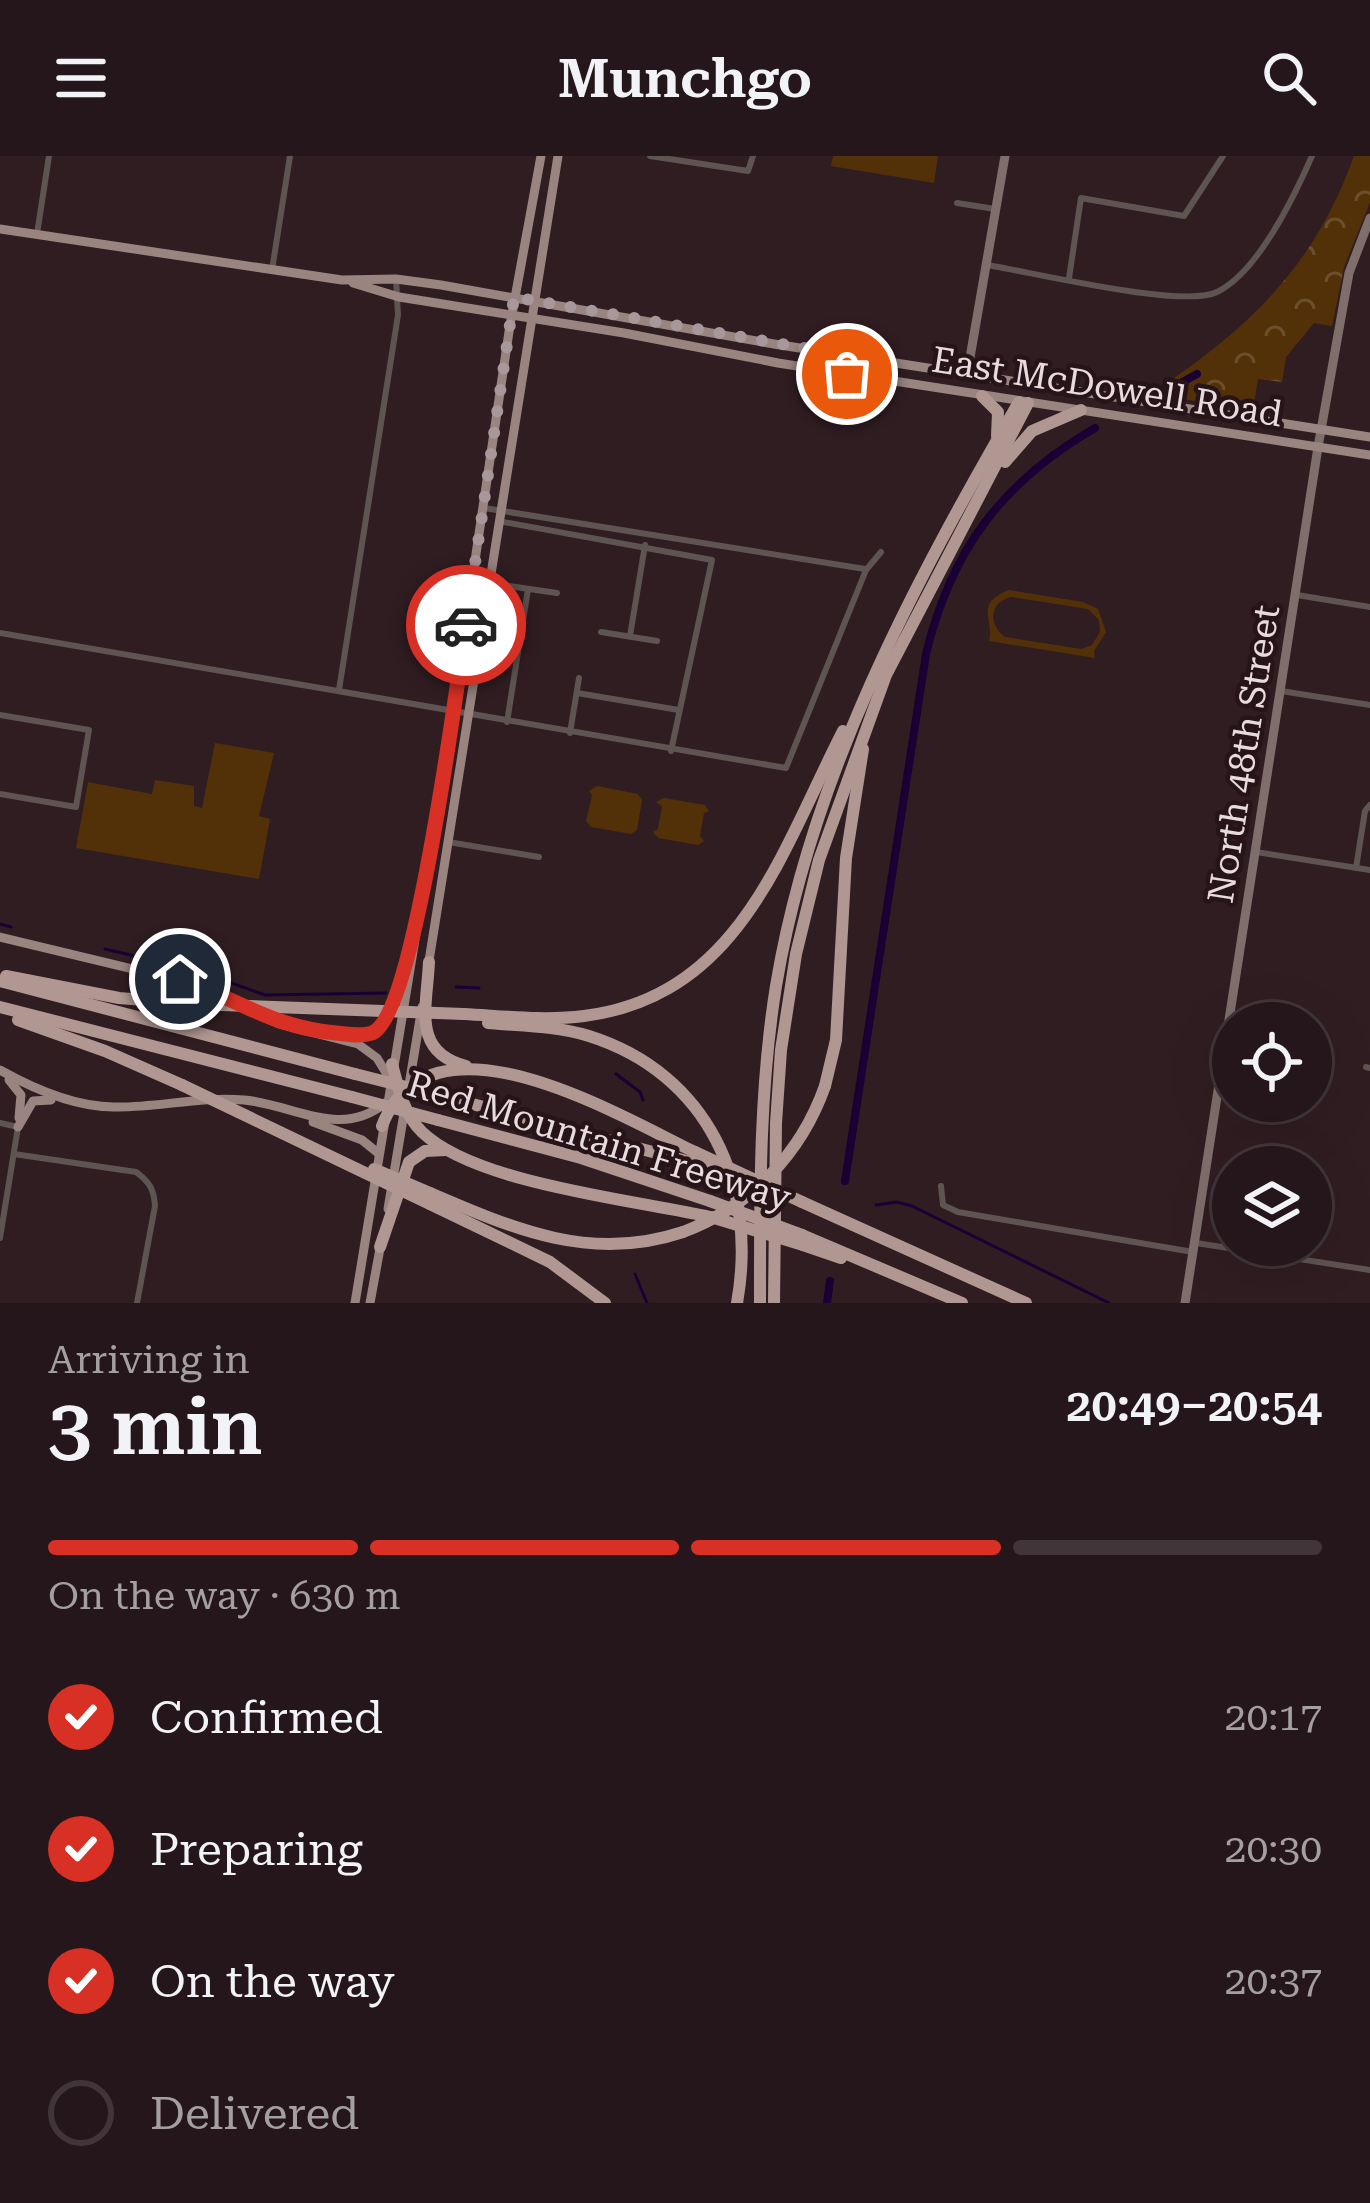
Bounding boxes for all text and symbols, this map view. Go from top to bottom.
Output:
icon: menu [48,45,114,111]
icon: search [1256,45,1322,111]
text: Munchgo [558,47,812,110]
pin [796,323,898,425]
street label: East McDowell Road [929,339,1285,435]
icon: bag [814,341,880,407]
courier [406,565,526,685]
icon: car [433,592,499,658]
street label: North 48th Street [1200,602,1288,906]
pin [129,928,231,1030]
icon: home [147,946,213,1012]
map controls [1212,1002,1332,1266]
button: locate [1212,1002,1332,1122]
street label: Red Mountain Freeway [402,1063,797,1220]
button: layers [1212,1146,1332,1266]
text: Arriving in [48,1337,250,1383]
text: 20:49–20:54 [1066,1379,1322,1432]
text: 3 min [48,1382,263,1473]
text: On the way · 630 m [48,1573,400,1619]
icon: check [48,1684,114,1750]
text: Confirmed [150,1691,383,1744]
text: 20:17 [1225,1694,1322,1740]
icon: check [48,1816,114,1882]
text: Preparing [150,1823,363,1876]
text: 20:30 [1225,1826,1322,1872]
icon: check [48,1948,114,2014]
text: On the way [150,1955,395,2008]
text: 20:37 [1225,1958,1322,2004]
text: Delivered [150,2087,359,2140]

